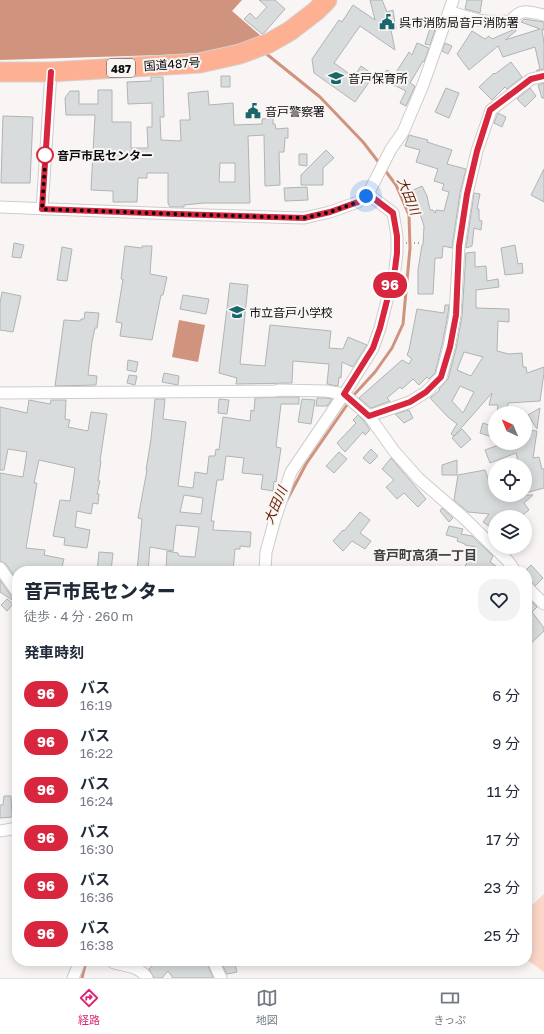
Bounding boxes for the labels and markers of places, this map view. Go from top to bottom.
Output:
public building icon: 呉市消防局音戸消防署 [378,13,396,31]
place label: 呉市消防局音戸消防署 [399,15,519,30]
school or university icon: 音戸保育所 [327,69,345,87]
place label: 音戸保育所 [348,71,408,86]
public building icon: 音戸警察署 [244,102,262,120]
place label: 音戸警察署 [265,104,325,119]
marker: 音戸市民センター [36,146,54,164]
place label: 音戸市民センター [57,148,153,163]
school or university icon: 市立音戸小学校 [228,303,246,321]
place label: 市立音戸小学校 [249,305,333,320]

